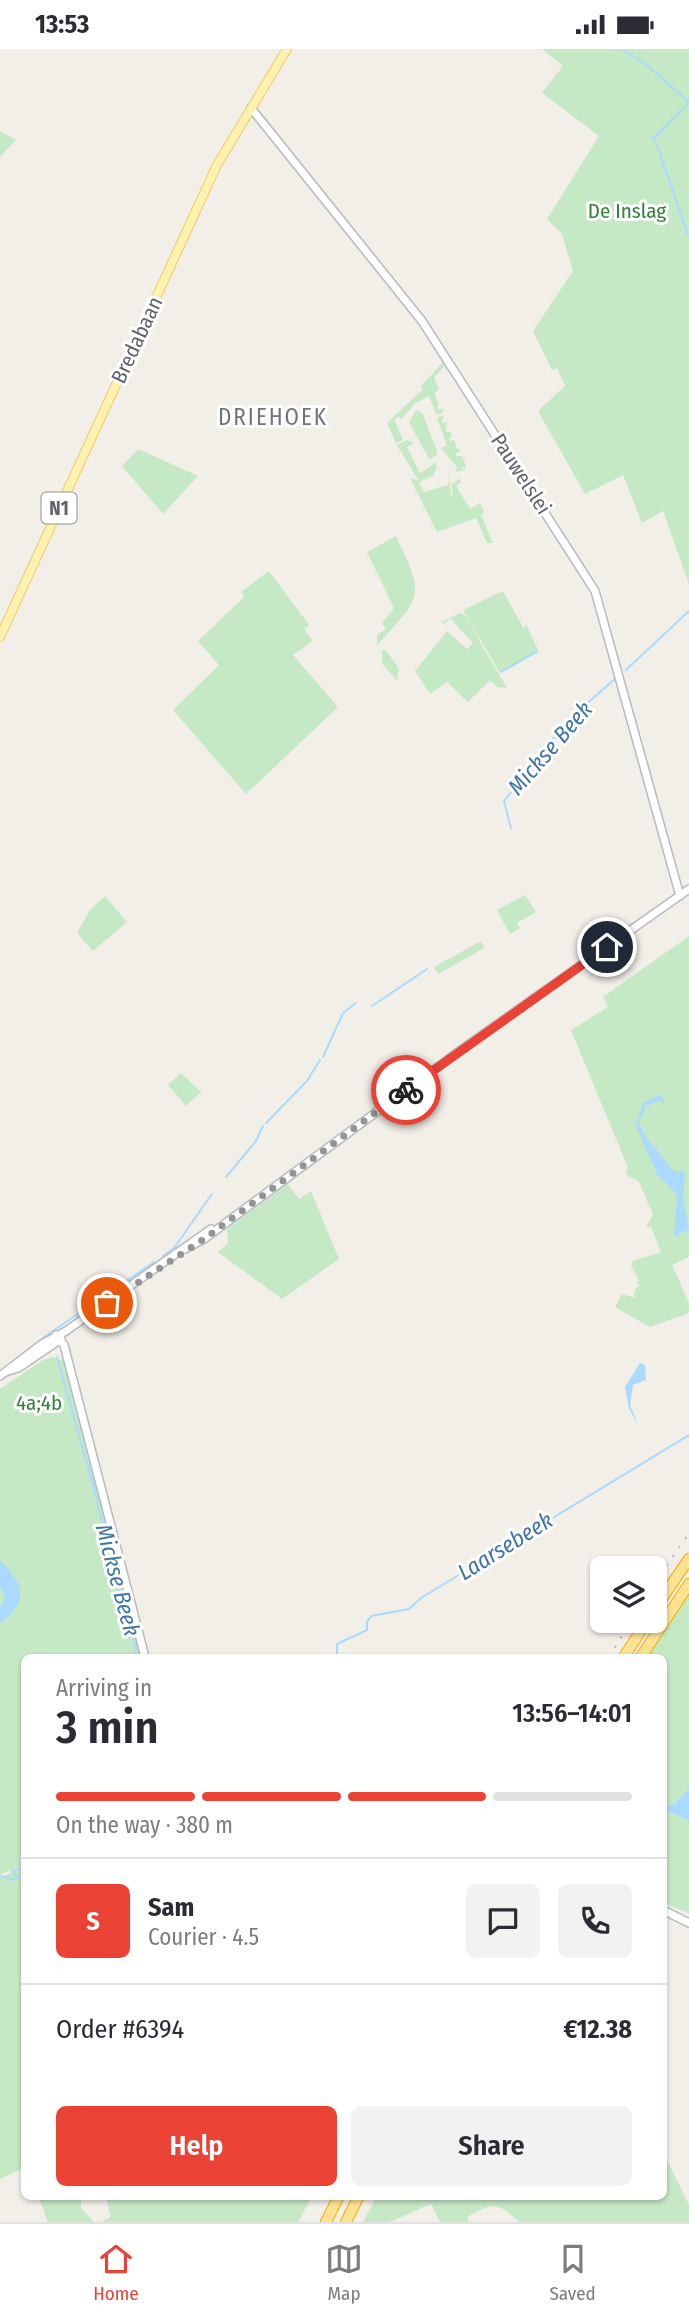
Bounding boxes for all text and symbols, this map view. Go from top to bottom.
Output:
text: 13:53 [35,9,89,40]
park label: De Inslag [588,198,666,224]
street label: Bredabaan [106,293,168,387]
district label: DRIEHOEK [218,403,328,431]
street label: Pauwelslei [485,429,557,519]
road number: N1 [42,493,76,523]
water label: Mickse Beek [502,695,598,801]
pin [577,917,637,977]
icon: home [588,928,626,966]
courier [371,1055,441,1125]
icon: bike [387,1071,425,1109]
pin [77,1273,137,1333]
icon: bag [88,1284,126,1322]
park label: 4a;4b [16,1390,62,1416]
water label: Laarsebeek [452,1506,558,1586]
water label: Mickse Beek [90,1521,146,1639]
map controls [590,1556,667,1633]
button: layers [590,1556,667,1633]
text: Arriving in [56,1674,152,1702]
text: 13:56–14:01 [512,1698,632,1729]
text: 3 min [56,1700,159,1755]
text: On the way · 380 m [56,1811,233,1839]
button: chat [466,1884,540,1958]
button: phone [558,1884,632,1958]
text: Sam [148,1892,194,1923]
text: S [86,1906,100,1937]
text: Courier · 4.5 [148,1923,259,1951]
text: Order #6394 [56,2014,184,2045]
text: €12.38 [563,2014,632,2045]
button: Help [56,2106,337,2186]
button: Share [351,2106,632,2186]
tab: Home [93,2240,139,2305]
tab: Map [325,2240,363,2305]
tab: Saved [549,2240,596,2305]

